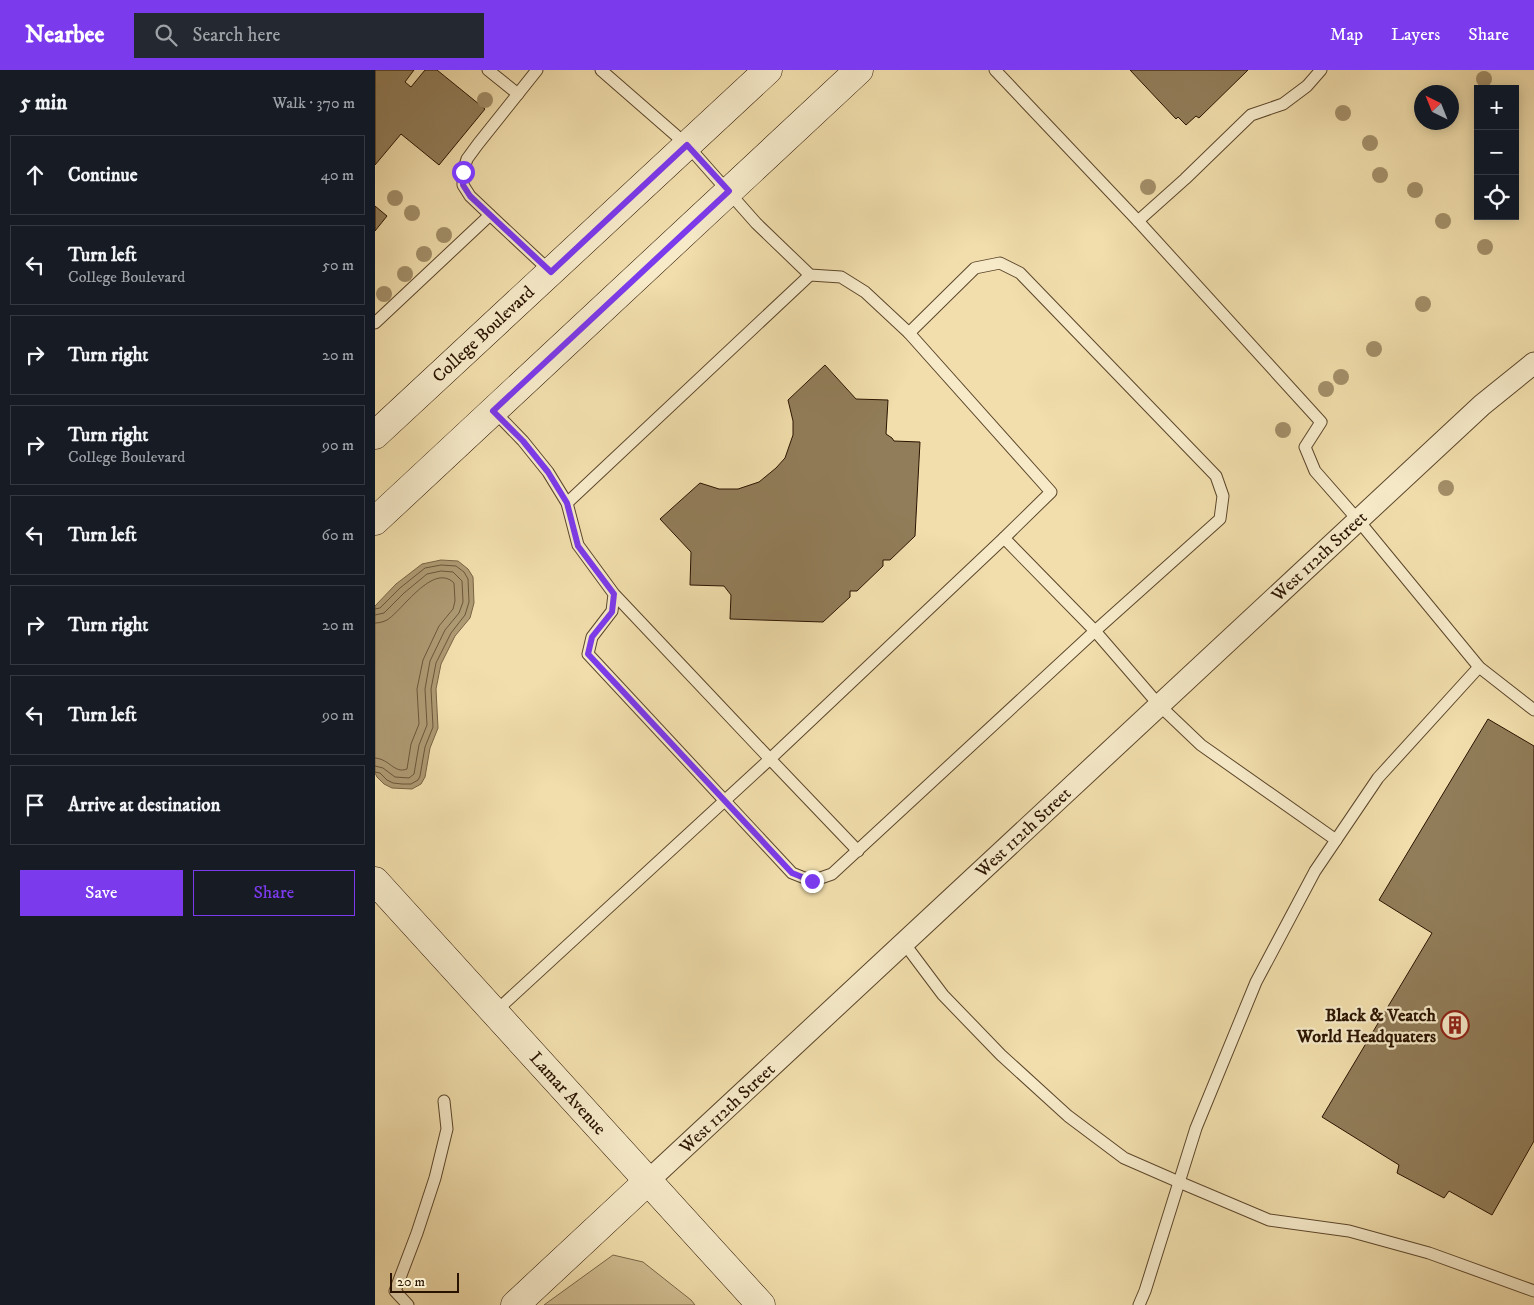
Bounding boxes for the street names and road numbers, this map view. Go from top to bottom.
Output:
street label: College Boulevard [428,282,539,388]
street label: West 112th Street [1267,507,1372,607]
street label: West 112th Street [971,783,1076,883]
street label: Lamar Avenue [524,1048,610,1140]
street label: West 112th Street [675,1059,780,1159]

